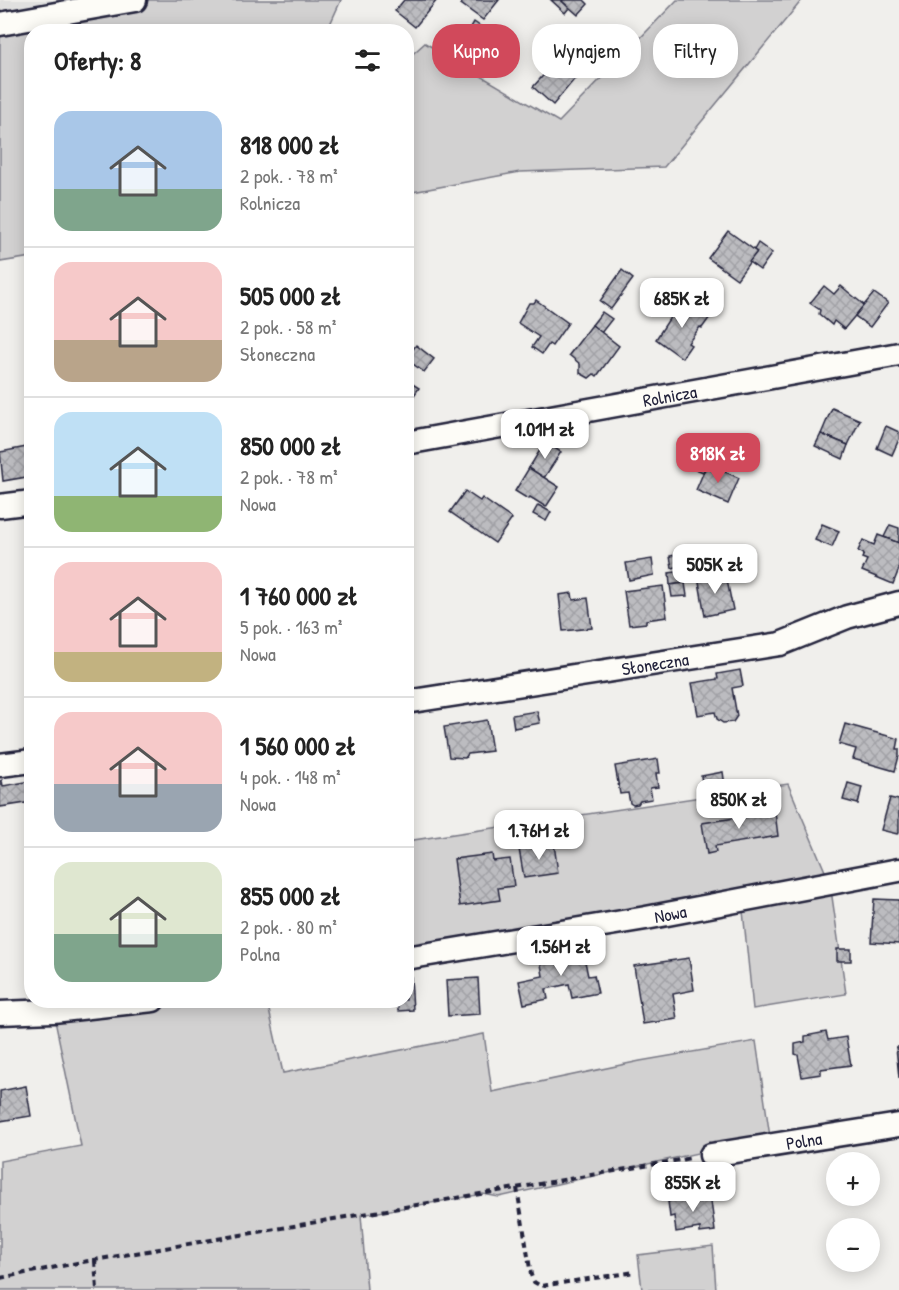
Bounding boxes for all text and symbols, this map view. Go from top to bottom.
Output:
chip: Kupno [432,24,520,78]
chip: Wynajem [532,24,641,78]
chip: Filtry [653,24,738,78]
text: Oferty: 8 [54,43,141,78]
icon: filters [351,44,384,77]
text: 818 000 zł [240,127,340,162]
icon: home [102,135,174,207]
text: 2 pok. · 78 m² [240,162,338,189]
text: Rolnicza [240,189,300,216]
text: 505 000 zł [240,278,342,313]
pin: 685K zł [627,278,737,329]
text: 685K zł [654,284,710,311]
icon: home [102,286,174,358]
text: 2 pok. · 58 m² [240,313,336,340]
text: Słoneczna [240,340,315,367]
street label: Rolnicza [641,378,699,413]
pin: 1.01M zł [483,409,607,460]
text: 1.01M zł [515,415,575,442]
text: 850 000 zł [240,428,342,463]
pin: 818K zł [663,433,773,484]
icon: home [102,436,174,508]
text: 818K zł [690,439,746,466]
text: 2 pok. · 78 m² [240,463,338,490]
text: Nowa [240,490,276,517]
pin: 505K zł [660,544,770,595]
text: 505K zł [686,550,744,577]
text: 1 760 000 zł [240,578,358,613]
icon: home [102,586,174,658]
text: 5 pok. · 163 m² [240,613,342,640]
text: Nowa [240,640,276,667]
street label: Słoneczna [620,646,690,681]
text: 1 560 000 zł [240,728,356,763]
icon: home [102,736,174,808]
text: 4 pok. · 148 m² [240,763,341,790]
pin: 850K zł [684,779,794,830]
text: 850K zł [710,785,768,812]
text: Nowa [240,790,276,817]
pin: 1.76M zł [477,810,601,861]
text: 1.76M zł [508,816,570,843]
text: 855 000 zł [240,878,341,913]
icon: home [102,886,174,958]
street label: Nowa [652,898,688,929]
text: 2 pok. · 80 m² [240,913,337,940]
pin: 1.56M zł [499,926,623,977]
text: 1.56M zł [531,932,591,959]
text: Polna [240,940,280,967]
street label: Polna [784,1125,824,1155]
map controls [826,1152,880,1272]
button: + [826,1152,880,1206]
pin: 855K zł [638,1162,748,1213]
text: 855K zł [665,1168,721,1195]
button: − [826,1218,880,1272]

